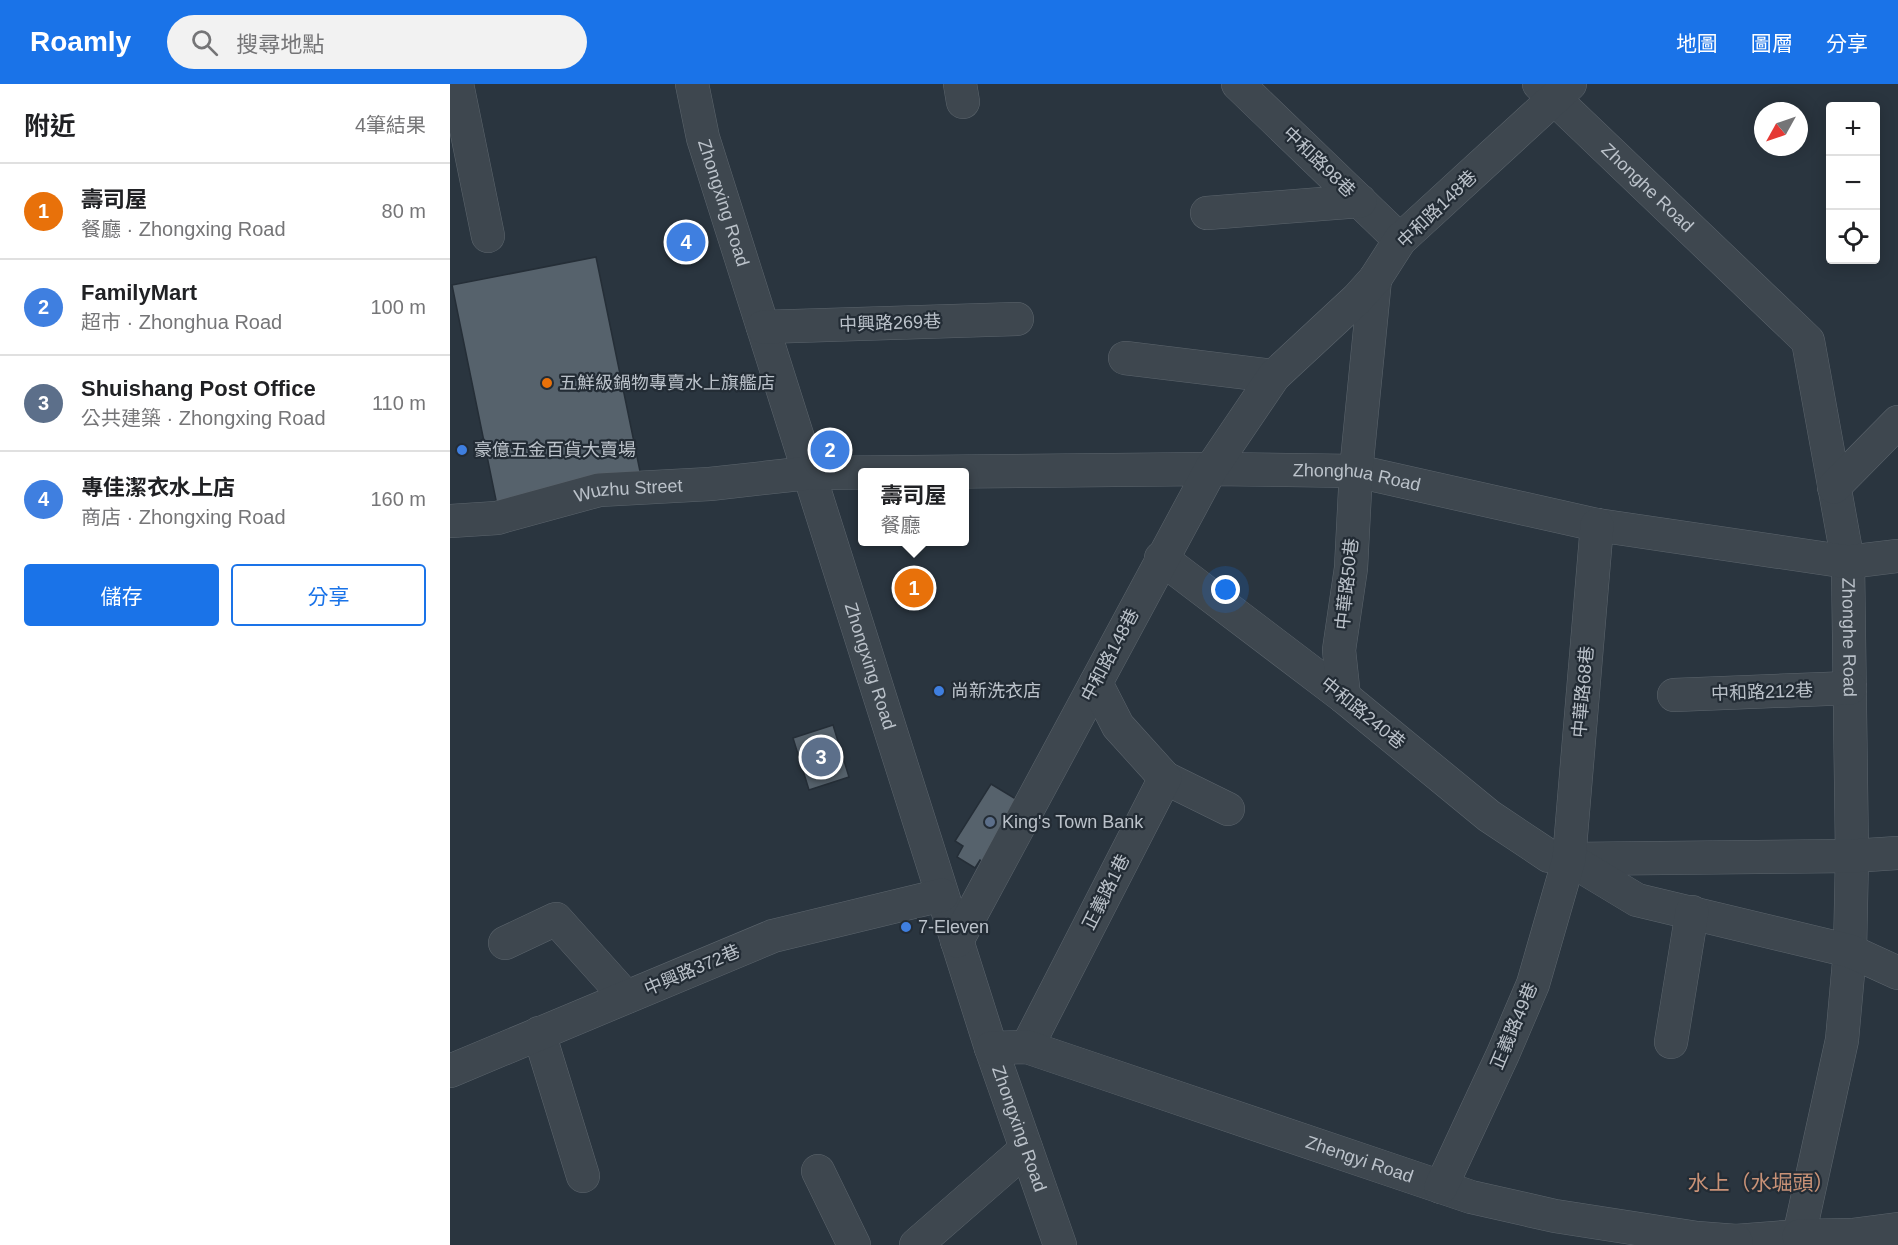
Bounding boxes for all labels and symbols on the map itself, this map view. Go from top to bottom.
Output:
north arrow [1754,102,1808,156]
street label: 中和路98巷 [1279,123,1359,201]
street label: Zhongxing Road [694,137,753,269]
street label: Zhonghe Road [1597,139,1697,236]
street label: 中和路148巷 [1393,166,1481,252]
pin: 4 [666,220,706,264]
street label: 中興路269巷 [839,311,941,335]
place label: 五鮮級鍋物專賣水上旗艦店 [559,373,775,393]
marker: 五鮮級鍋物專賣水上旗艦店 [540,376,554,390]
pin: 2 [810,428,850,472]
place label: 豪億五金百貨大賣場 [474,440,636,460]
marker: 豪億五金百貨大賣場 [455,443,469,457]
street label: Zhonghua Road [1293,460,1423,495]
street label: Wuzhu Street [572,476,683,506]
street label: 中華路50巷 [1332,537,1362,631]
pin: 1 [894,566,934,610]
your location [1211,575,1240,604]
street label: Zhonghe Road [1838,578,1860,697]
street label: Zhongxing Road [841,600,900,732]
street label: 中和路148巷 [1077,605,1143,705]
street label: 中華路68巷 [1569,645,1597,739]
street label: 中和路240巷 [1317,673,1409,753]
street label: 中和路212巷 [1711,680,1813,704]
place label: 尚新洗衣店 [951,681,1041,701]
marker: 尚新洗衣店 [932,684,946,698]
pin: 3 [802,734,841,780]
place label: King's Town Bank [1002,812,1144,832]
marker: King's Town Bank [983,815,997,829]
street label: 正義路1巷 [1078,851,1134,933]
place label: 7-Eleven [918,917,989,937]
marker: 7-Eleven [899,920,913,934]
street label: 中興路372巷 [641,941,743,999]
street label: 正義路49巷 [1487,980,1541,1072]
street label: Zhongxing Road [988,1063,1051,1194]
street label: Zhengyi Road [1303,1132,1416,1187]
district label: 水上（水堀頭） [1688,1171,1835,1194]

